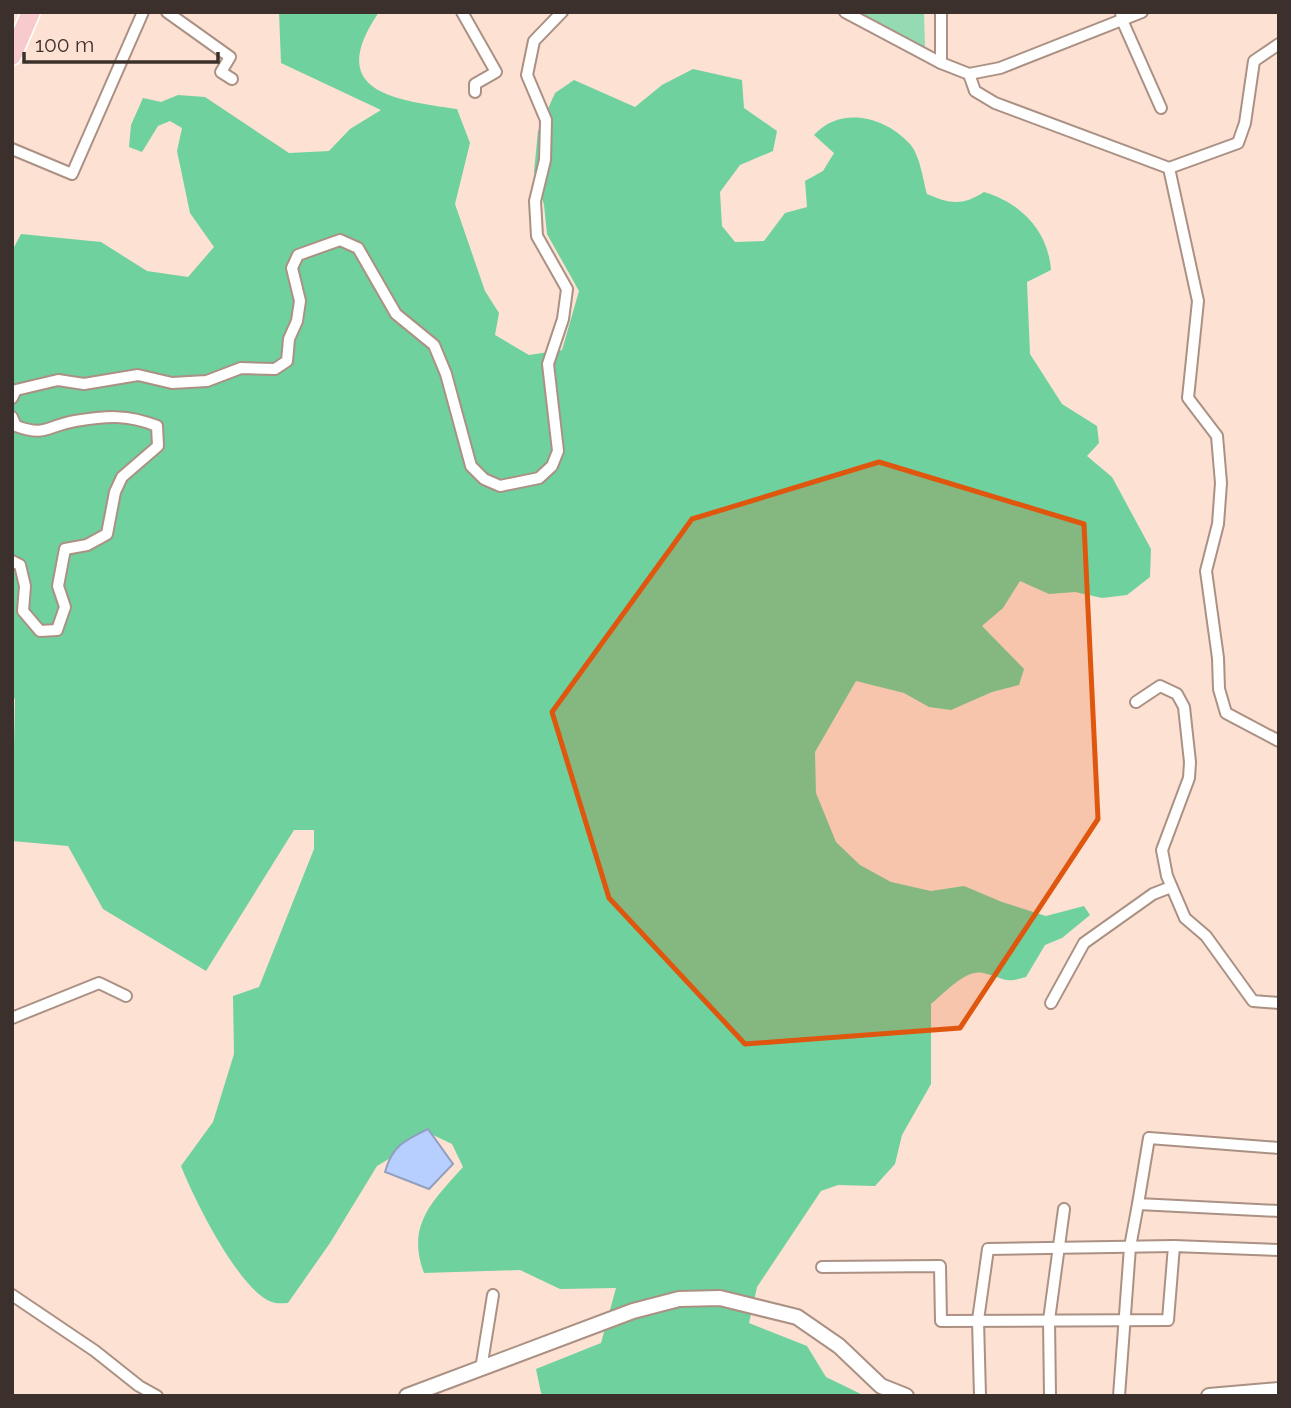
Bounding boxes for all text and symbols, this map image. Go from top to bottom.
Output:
scale bar [24,21,219,65]
text: 100 m [35,32,94,57]

